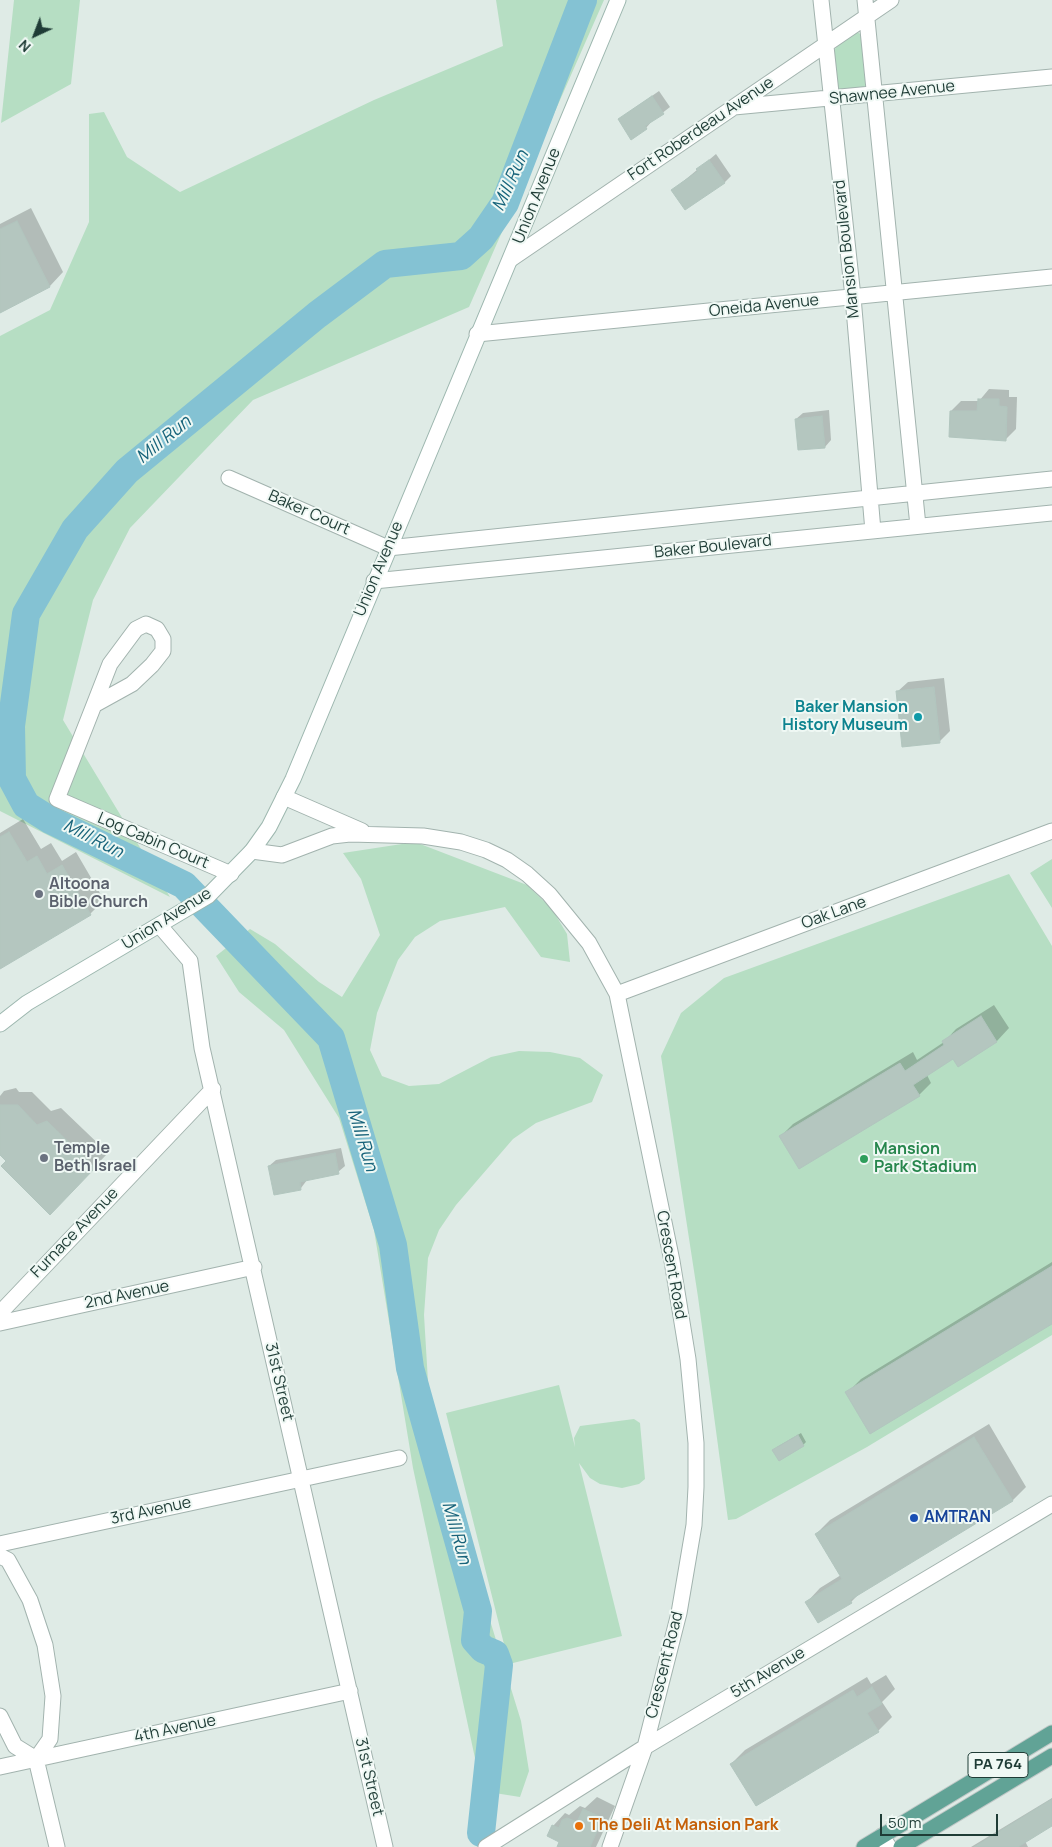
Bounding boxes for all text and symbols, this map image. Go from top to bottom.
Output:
north arrow [10,10,60,60]
text: N [14,36,35,57]
street label: Fort Roberdeau Avenue [624,73,778,185]
street label: Shawnee Avenue [828,77,956,109]
street label: Union Avenue [509,145,565,247]
water label: Mill Run [488,147,534,215]
street label: Mansion Boulevard [830,179,864,319]
street label: Oneida Avenue [708,291,820,321]
water label: Mill Run [132,411,196,469]
street label: Baker Court [265,486,353,540]
street label: Union Avenue [350,519,408,619]
street label: Baker Boulevard [653,531,773,563]
place label: Baker Mansion History Museum [782,698,908,736]
marker: Baker Mansion History Museum [912,711,924,723]
street label: Log Cabin Court [94,809,212,873]
water label: Mill Run [60,815,126,863]
place label: Altoona Bible Church [49,875,148,913]
street label: Union Avenue [119,884,215,954]
marker: Altoona Bible Church [33,888,45,900]
street label: Oak Lane [799,892,869,934]
water label: Mill Run [342,1106,382,1174]
place label: Temple Beth Israel [54,1139,137,1177]
place label: Mansion Park Stadium [874,1140,977,1178]
marker: Temple Beth Israel [38,1152,50,1164]
marker: Mansion Park Stadium [858,1153,870,1165]
street label: Furnace Avenue [27,1184,123,1282]
street label: Crescent Road [652,1209,690,1321]
street label: 2nd Avenue [83,1277,171,1313]
street label: 31st Street [261,1341,297,1423]
street label: 3rd Avenue [109,1493,193,1529]
water label: Mill Run [437,1499,475,1567]
place label: AMTRAN [924,1508,991,1528]
marker: AMTRAN [908,1512,920,1524]
street label: Crescent Road [642,1610,688,1720]
street label: 5th Avenue [727,1643,809,1703]
street label: 4th Avenue [132,1711,218,1747]
street label: 31st Street [351,1736,387,1818]
road number: PA 764 [968,1752,1028,1778]
scale bar [882,1804,1000,1836]
text: 50 m [888,1812,922,1833]
place label: The Deli At Mansion Park [589,1816,778,1836]
marker: The Deli At Mansion Park [573,1820,585,1832]

